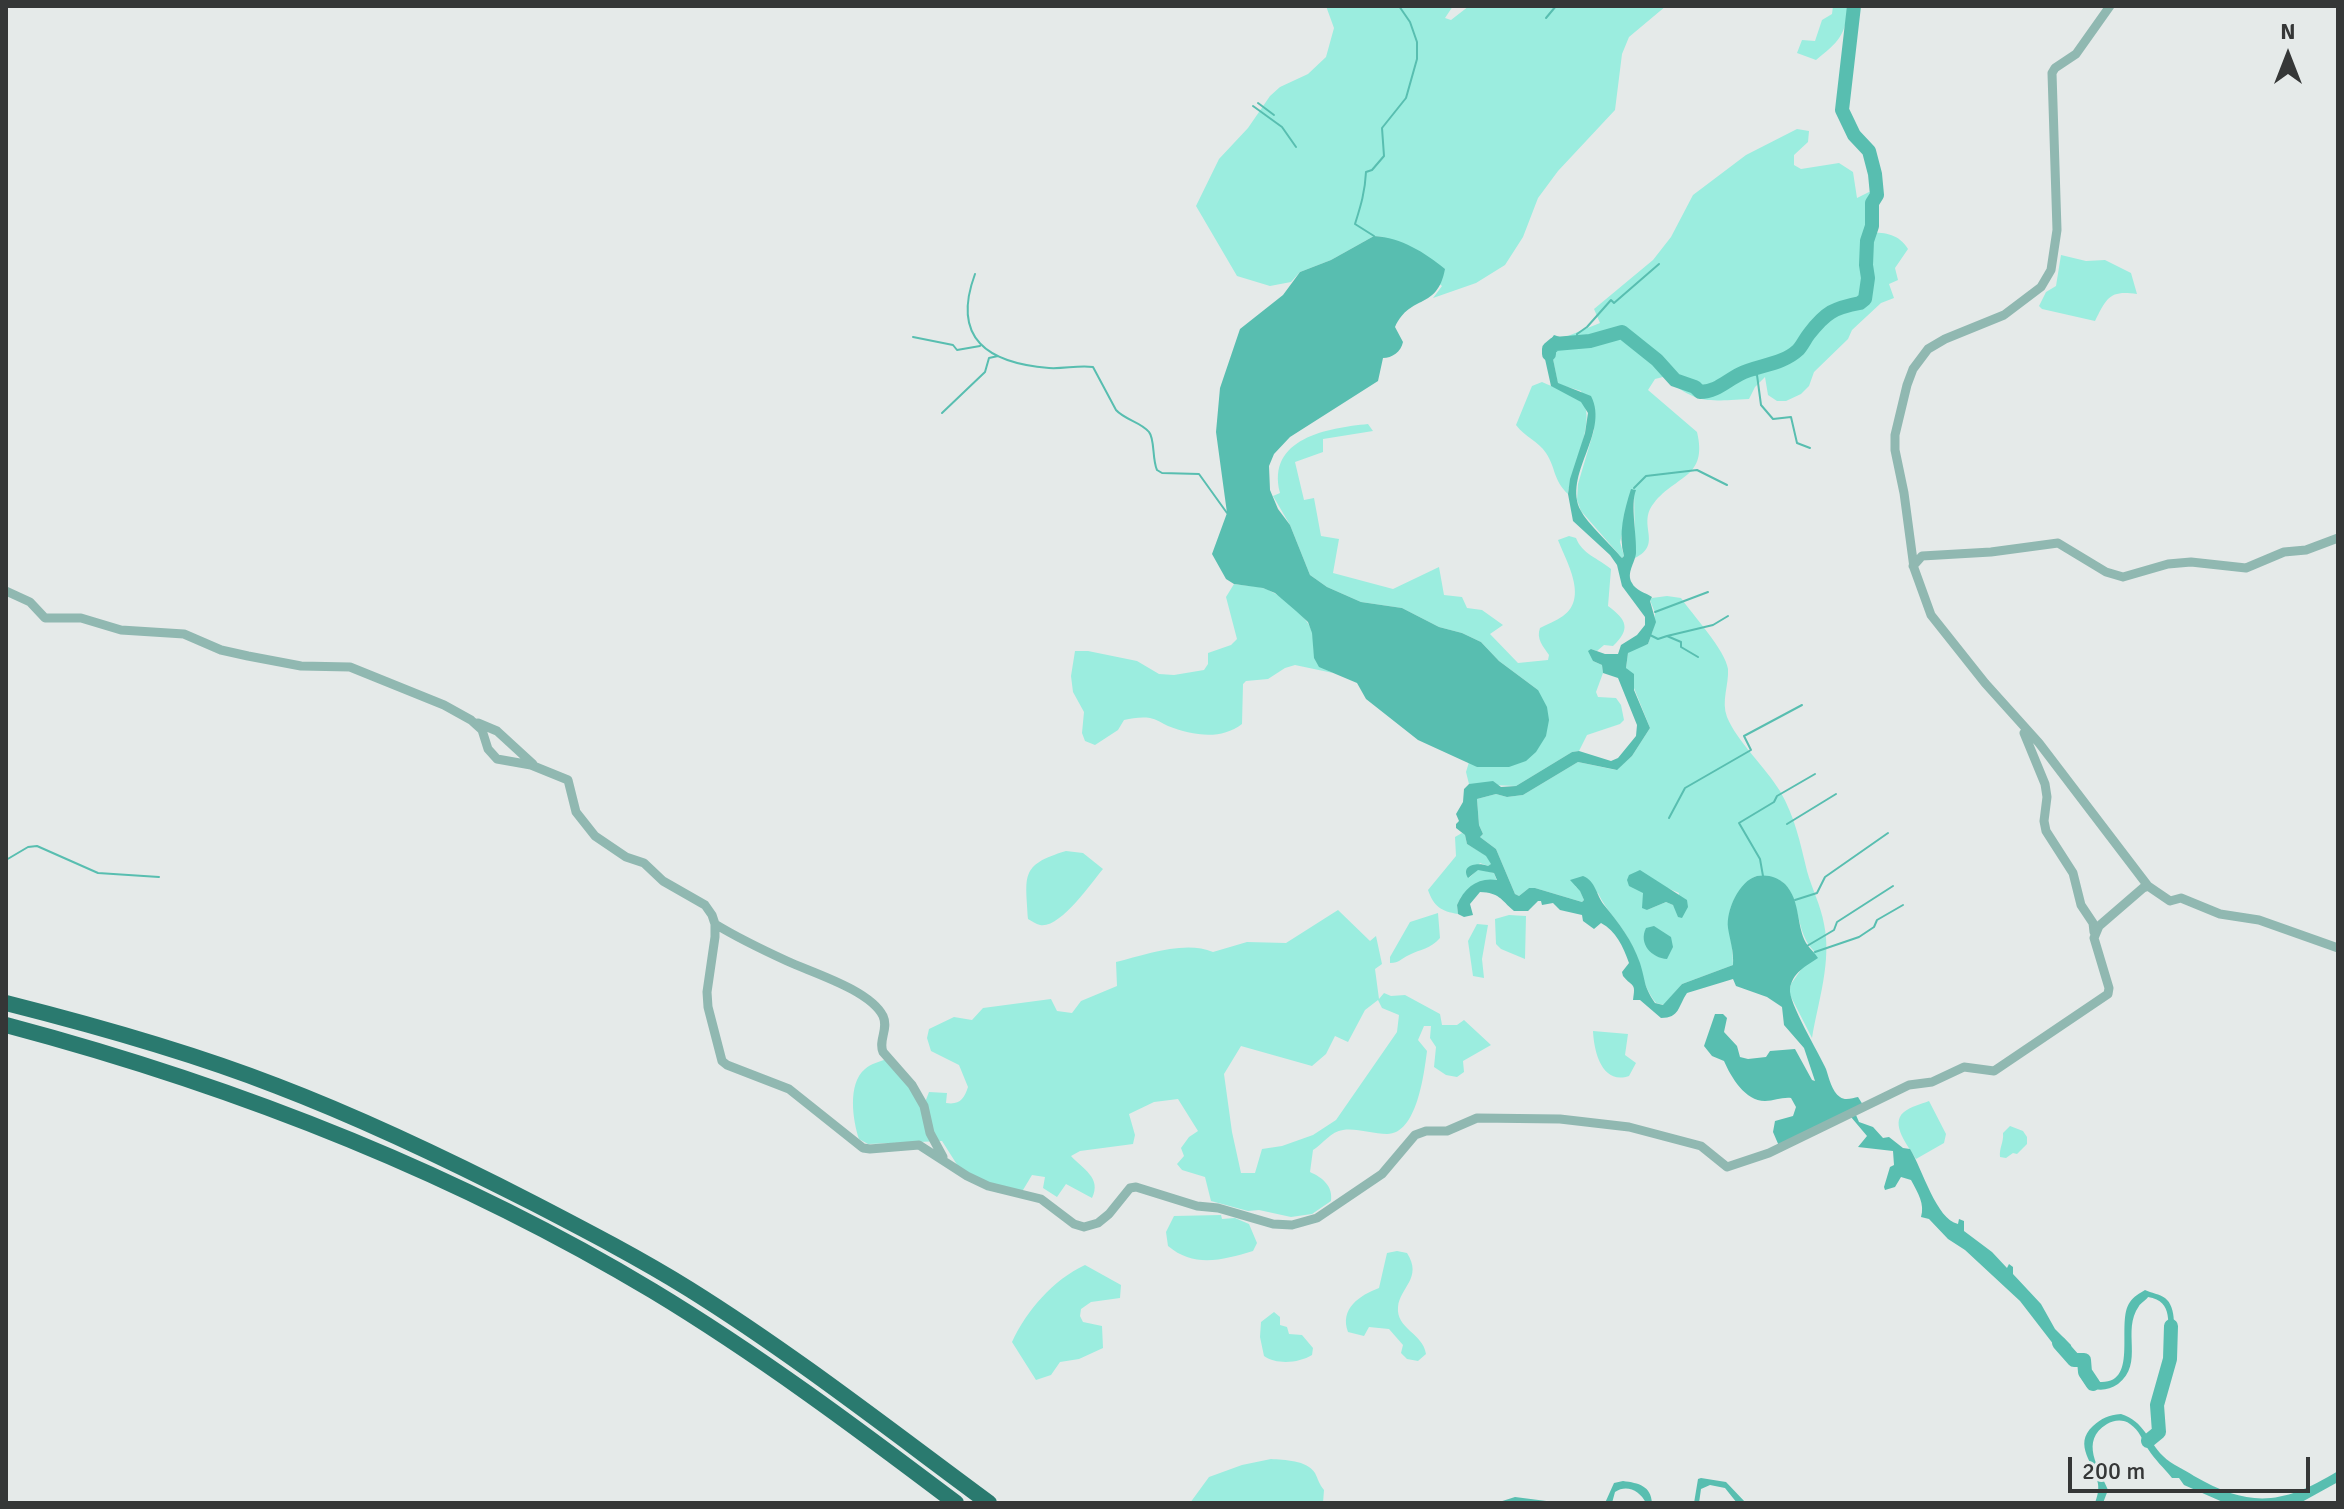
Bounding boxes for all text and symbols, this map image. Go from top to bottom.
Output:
north arrow [2248,16,2328,96]
text: N [2280,18,2296,45]
scale bar [2072,1441,2314,1491]
text: 200 m [2082,1456,2145,1486]

